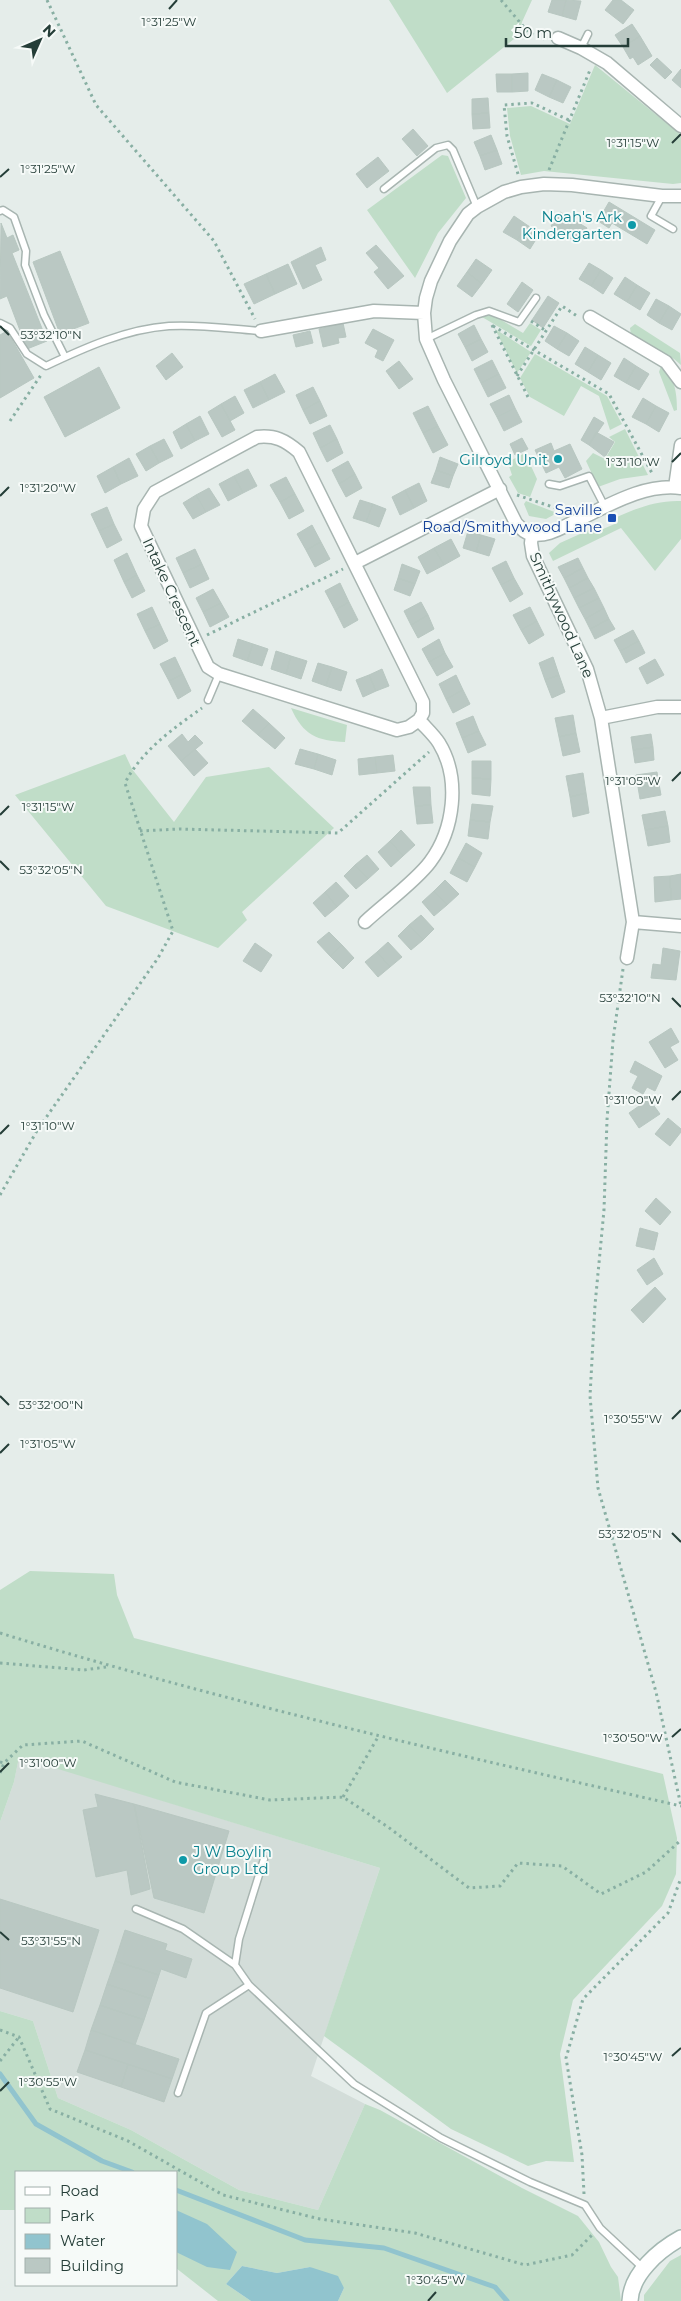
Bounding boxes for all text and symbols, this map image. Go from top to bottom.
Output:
text: 1°31'25"W [142,14,196,29]
north arrow [15,15,65,65]
scale bar [506,15,628,47]
text: N [39,20,60,41]
text: 50 m [514,23,552,42]
text: 1°31'15"W [607,135,659,150]
text: 1°31'25"W [21,161,75,176]
place label: Noah's Ark Kindergarten [522,207,622,243]
marker: Noah's Ark Kindergarten [626,219,638,231]
text: 53°32'10"N [20,327,82,342]
place label: Gilroyd Unit [459,450,548,469]
marker: Gilroyd Unit [552,453,564,465]
text: 1°31'10"W [606,454,660,469]
text: 1°31'20"W [20,480,76,495]
place label: Saville Road/Smithywood Lane [422,500,602,536]
marker: Saville Road/Smithywood Lane [606,512,618,524]
street label: Intake Crescent [139,535,205,649]
street label: Smithywood Lane [526,549,598,681]
text: 1°31'05"W [605,773,661,788]
text: 1°31'15"W [22,799,74,814]
text: 53°32'05"N [19,862,83,877]
text: 53°32'10"N [599,990,661,1005]
text: 1°31'00"W [605,1092,661,1107]
text: 1°31'10"W [21,1118,75,1133]
text: 53°32'00"N [19,1397,83,1412]
text: 1°30'55"W [604,1411,662,1426]
text: 1°31'05"W [20,1436,76,1451]
text: 53°32'05"N [598,1526,662,1541]
text: 1°30'50"W [603,1730,663,1745]
text: 1°31'00"W [20,1755,76,1770]
place label: J W Boylin Group Ltd [192,1842,272,1878]
marker: J W Boylin Group Ltd [177,1854,189,1866]
text: 53°31'55"N [21,1933,81,1948]
text: 1°30'45"W [604,2049,662,2064]
text: 1°30'55"W [19,2074,77,2089]
legend [15,2171,178,2286]
text: Road [60,2181,99,2200]
text: Park [60,2206,94,2225]
text: Water [60,2231,106,2250]
text: Building [60,2256,124,2275]
text: 1°30'45"W [407,2272,465,2287]

